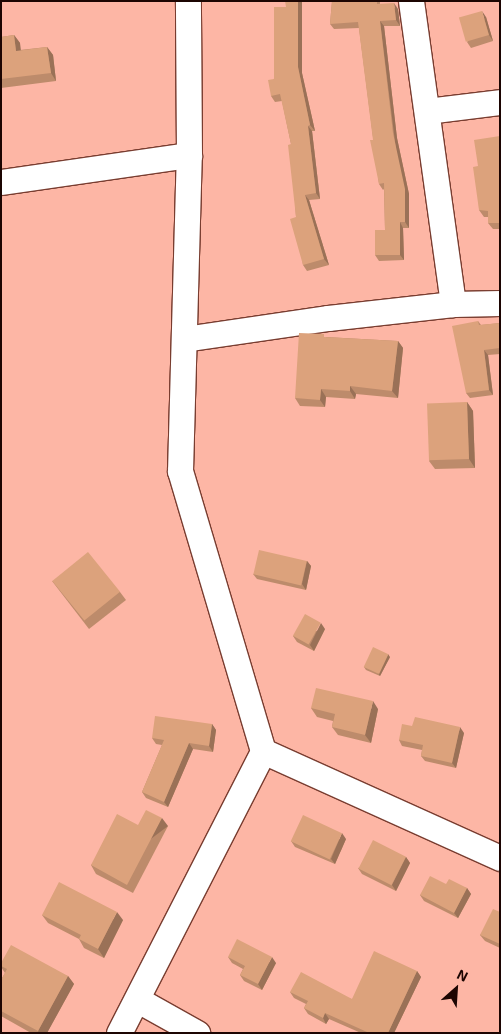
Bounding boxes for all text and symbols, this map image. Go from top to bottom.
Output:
north arrow [431,964,481,1014]
text: N [455,965,471,985]

